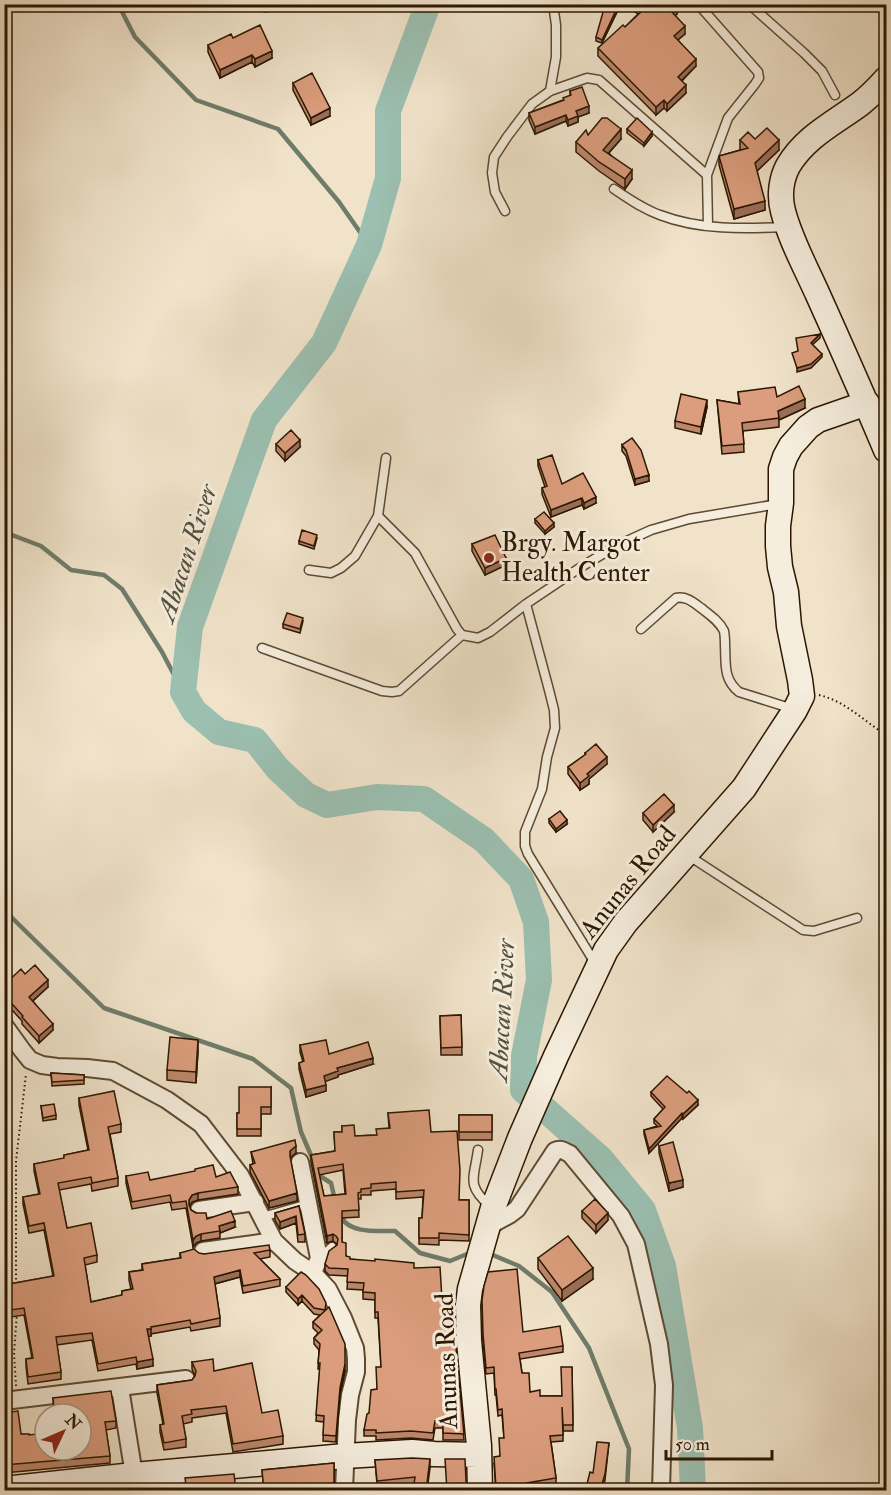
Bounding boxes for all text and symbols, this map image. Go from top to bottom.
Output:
water label: Abacan River [148,478,225,629]
place label: Brgy. Margot Health Center [501,527,650,589]
marker: Brgy. Margot Health Center [482,551,496,565]
street label: Anunas Road [572,819,683,946]
water label: Abacan River [482,936,522,1085]
street label: Anunas Road [429,1292,465,1431]
north arrow [33,1402,93,1462]
text: N [60,1409,86,1435]
scale bar [666,1423,772,1461]
text: 50 m [675,1433,710,1456]

